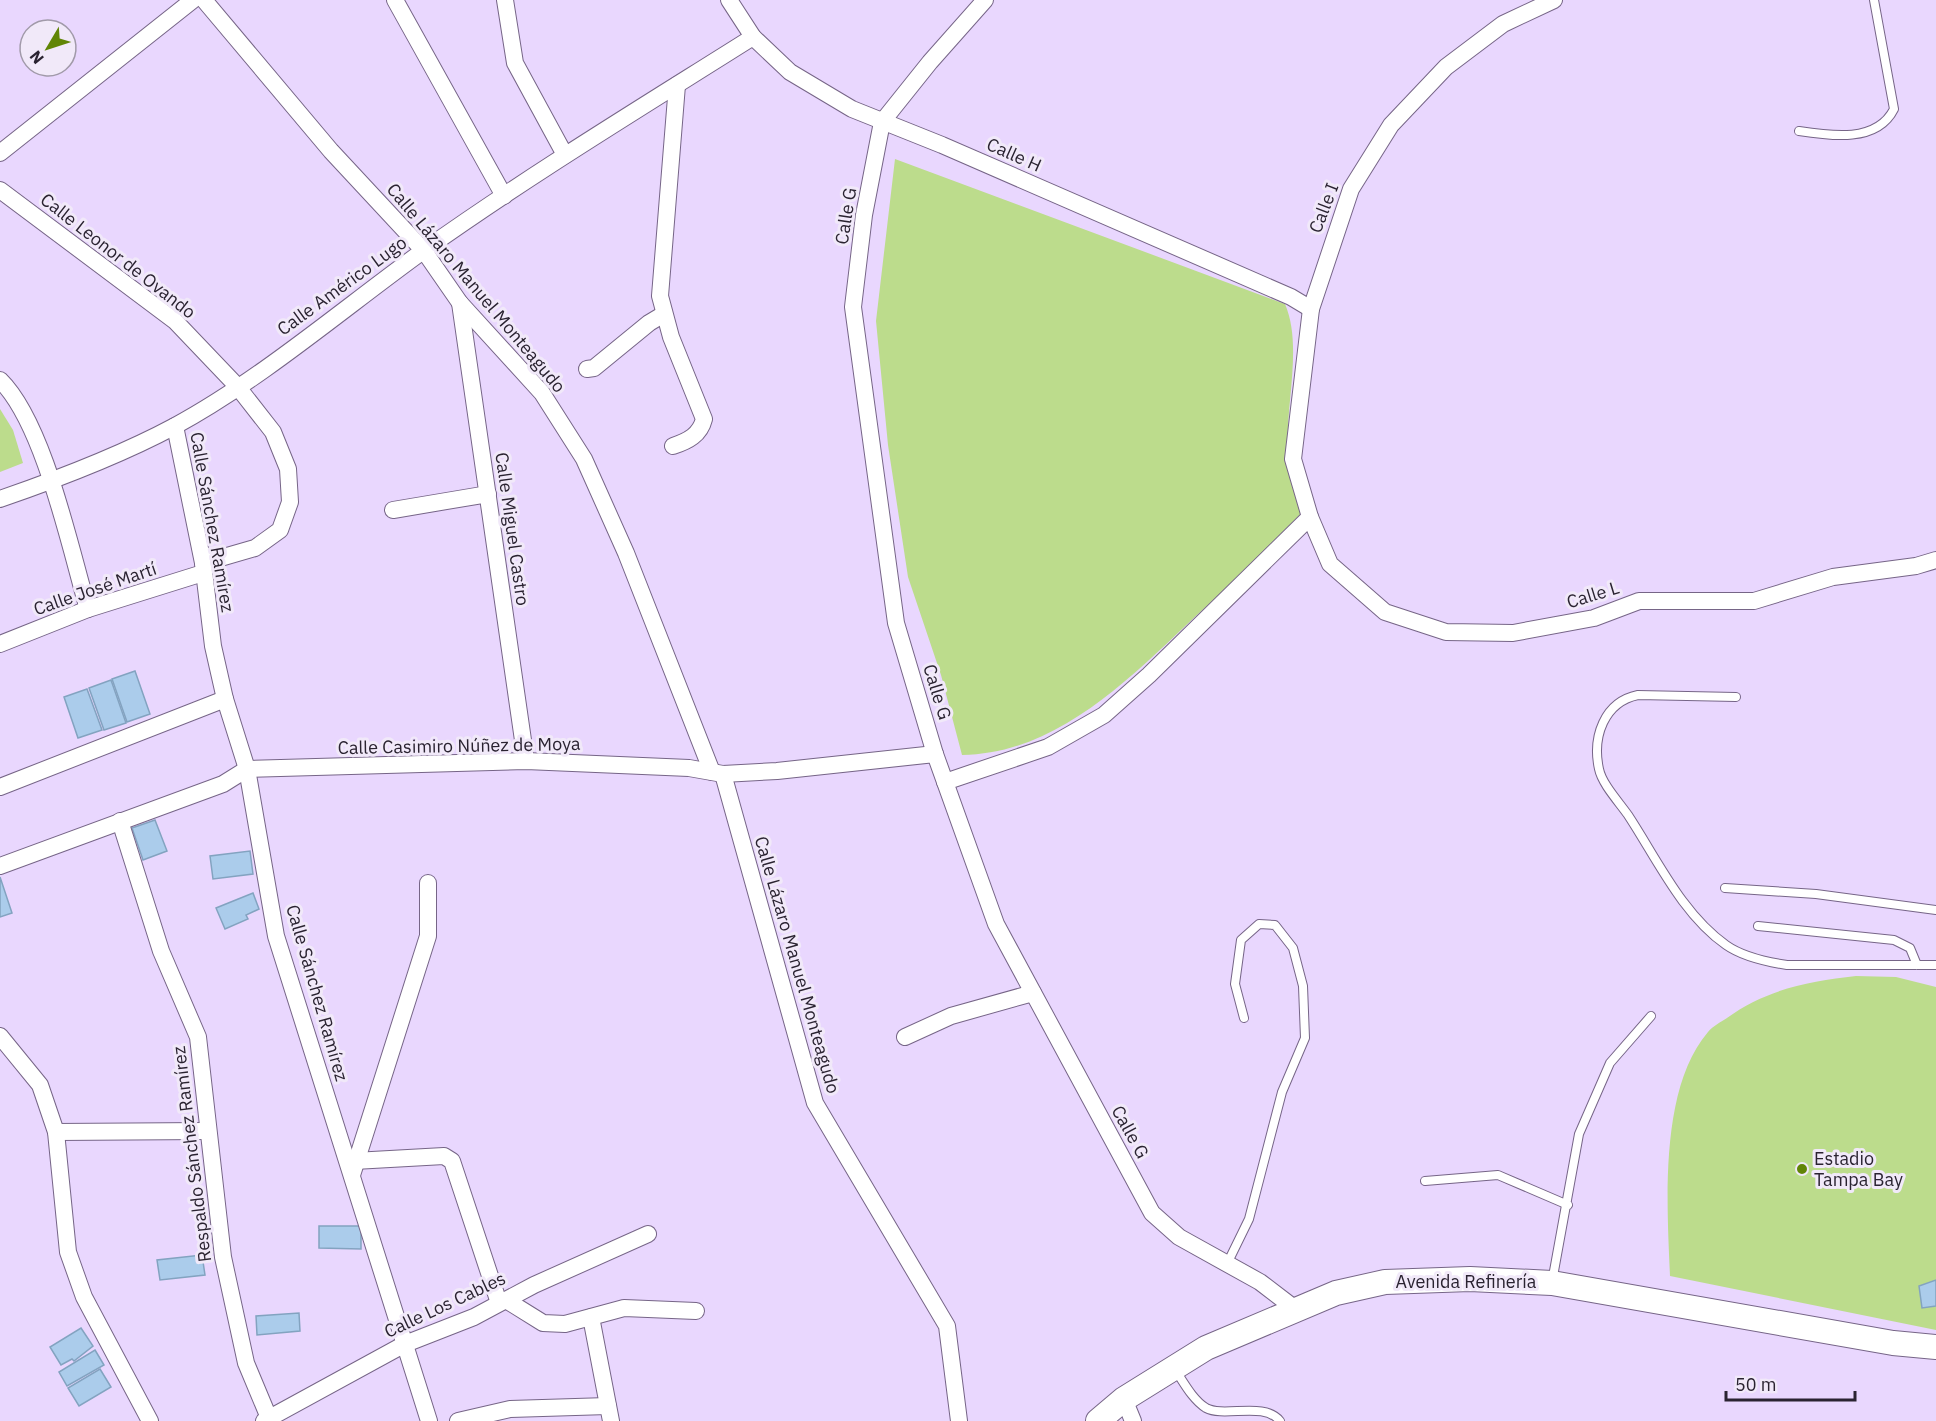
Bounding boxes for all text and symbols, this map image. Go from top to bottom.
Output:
north arrow [18,18,78,78]
text: N [25,47,48,68]
street label: Calle H [983,132,1045,177]
street label: Calle Lázaro Manuel Monteagudo [382,178,571,397]
street label: Calle I [1304,180,1344,236]
street label: Calle G [830,186,861,246]
street label: Calle Leonor de Ovando [36,188,201,323]
street label: Calle Américo Lugo [272,231,411,340]
street label: Calle Sánchez Ramírez [185,430,240,614]
street label: Calle Miguel Castro [490,451,535,607]
street label: Calle José Martí [30,557,160,620]
street label: Calle L [1564,576,1622,613]
street label: Calle G [918,661,957,723]
street label: Calle Casimiro Núñez de Moya [337,732,581,759]
street label: Calle Lázaro Manuel Monteagudo [750,834,845,1096]
street label: Calle Sánchez Ramírez [281,902,354,1084]
street label: Respaldo Sánchez Ramírez [167,1045,216,1263]
street label: Calle G [1107,1101,1154,1162]
place label: Estadio Tampa Bay [1814,1147,1903,1191]
marker: Estadio Tampa Bay [1795,1162,1809,1176]
street label: Calle Los Cables [380,1266,509,1343]
street label: Avenida Refinería [1396,1270,1537,1293]
scale bar [1726,1364,1855,1402]
text: 50 m [1735,1373,1777,1396]

